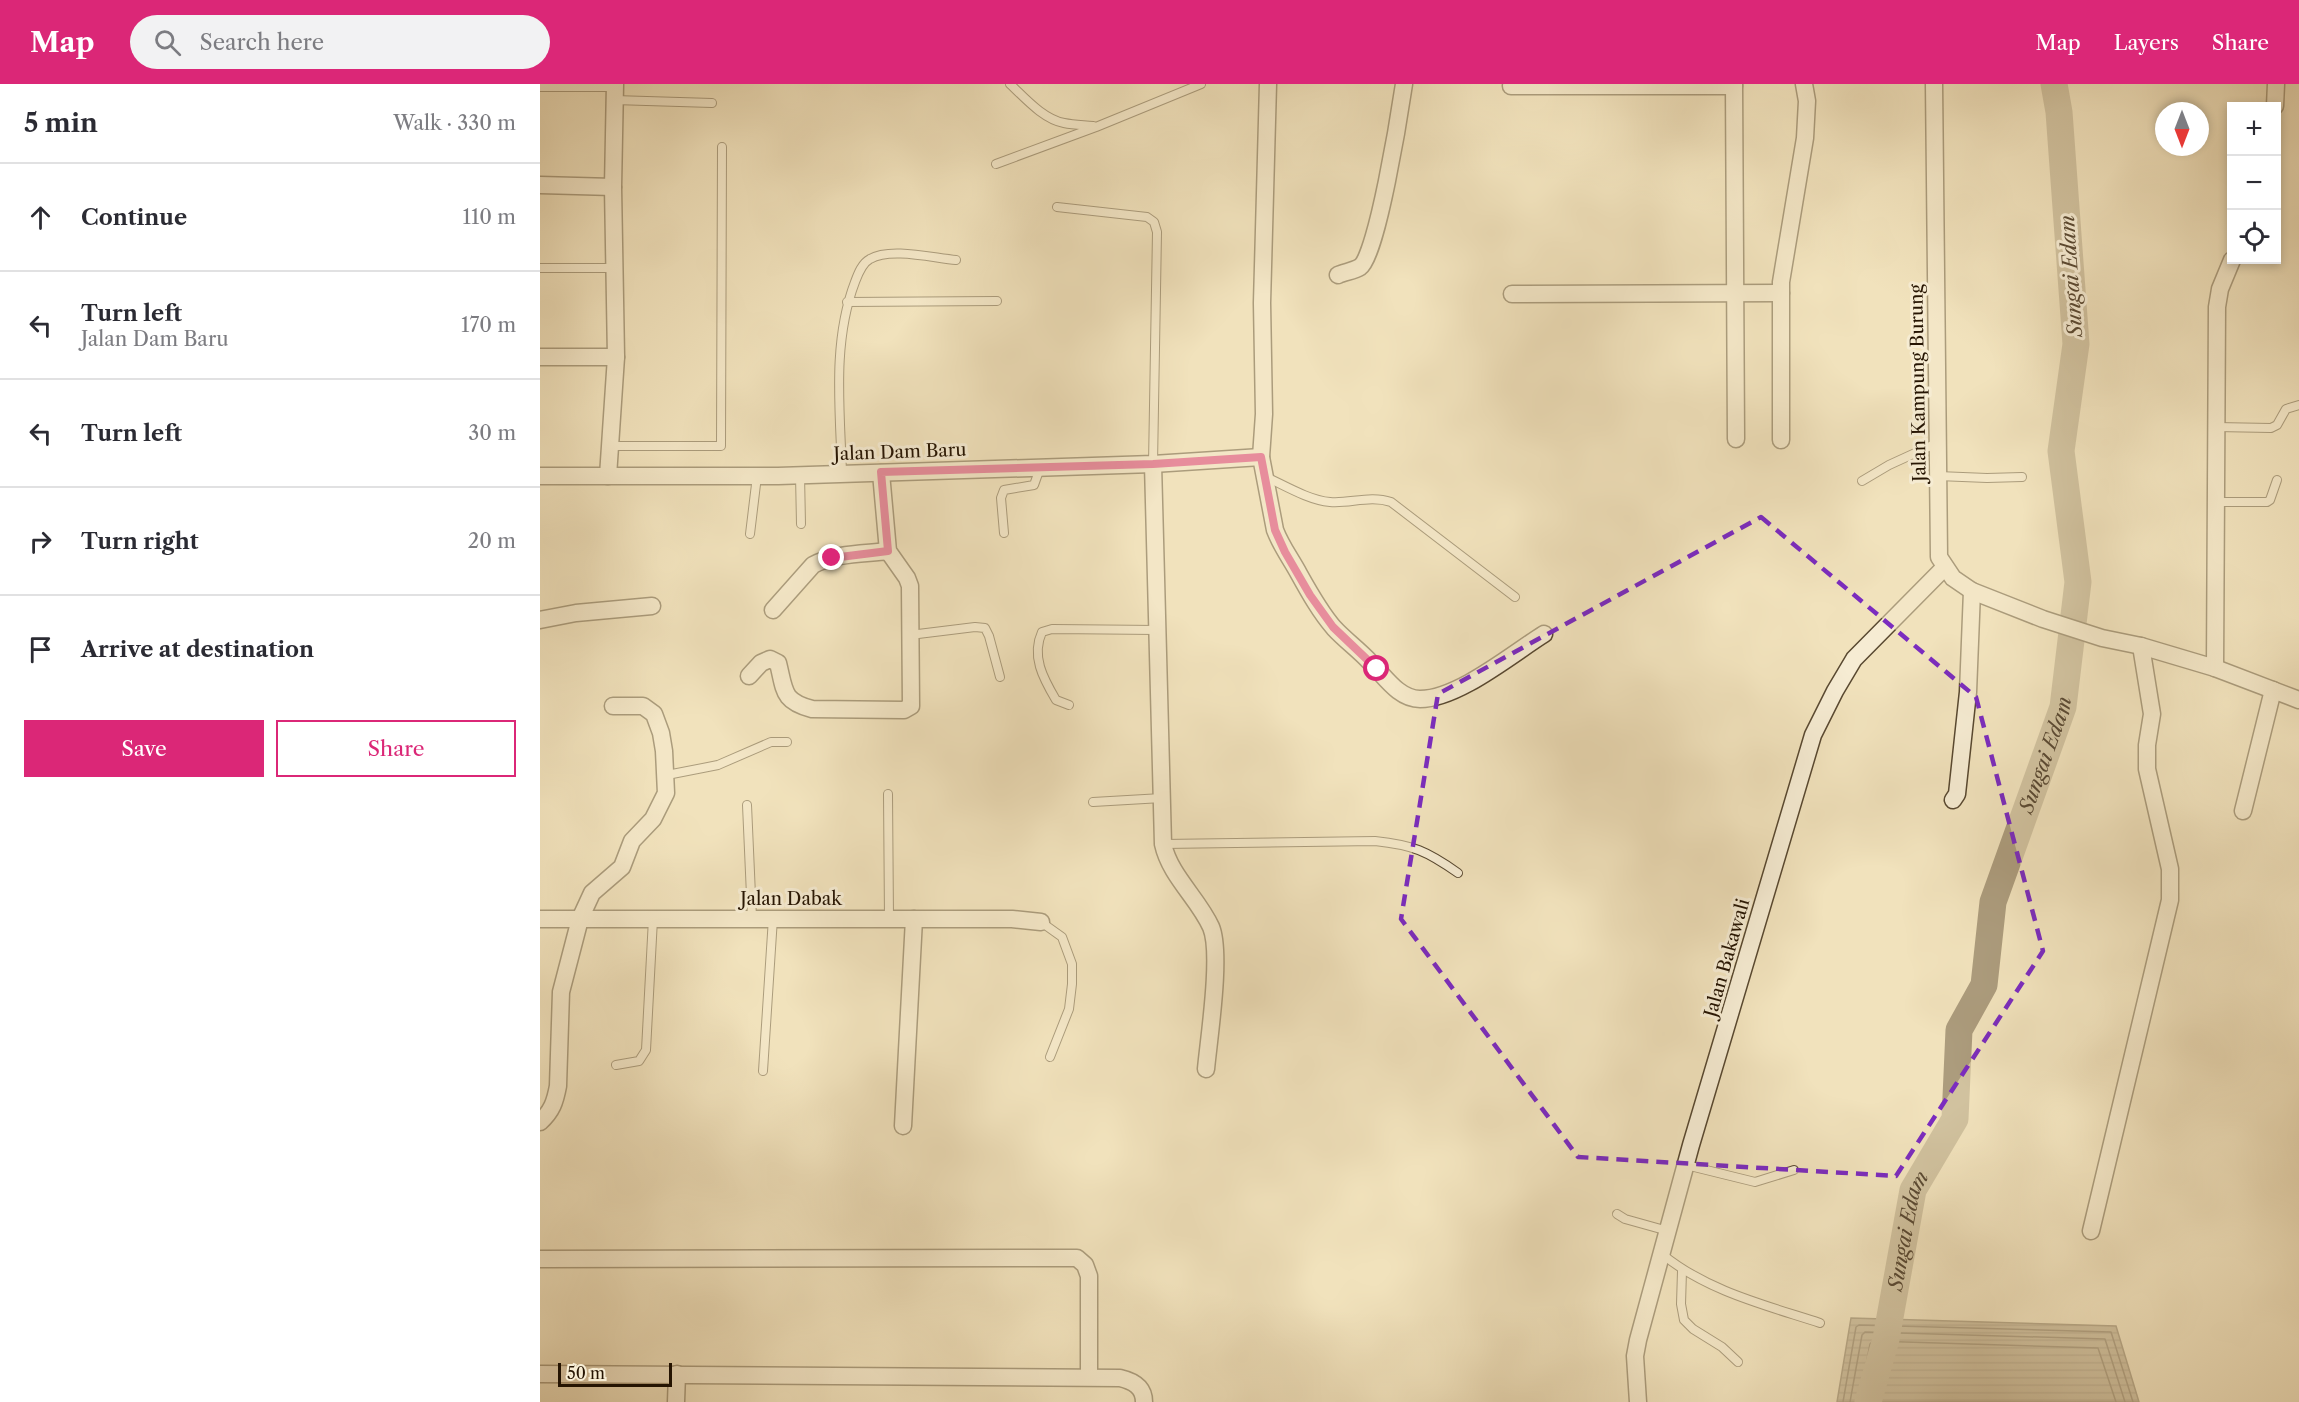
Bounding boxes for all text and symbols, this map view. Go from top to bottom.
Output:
search box [130,15,550,69]
text: Map [30,25,94,59]
icon: search [151,26,184,59]
text: Search here [199,29,324,56]
text: Map [2036,30,2081,55]
text: Layers [2114,30,2179,55]
text: Share [2212,30,2269,55]
north arrow [2155,102,2209,156]
map controls [2227,102,2281,264]
button: + [2227,102,2281,156]
text: 5 min [24,107,98,139]
text: Walk · 330 m [393,111,516,135]
button: − [2227,156,2281,210]
icon: ahead [24,201,57,234]
text: Continue [81,204,187,231]
text: 110 m [463,205,516,229]
button: locate [2227,210,2281,264]
water label: Sungai Edam [2055,214,2087,339]
street label: Jalan Kampung Burung [1905,284,1931,485]
text: Turn left [81,300,182,327]
icon: left [24,309,57,342]
text: 170 m [461,313,516,337]
text: Jalan Dam Baru [81,327,229,351]
icon: left [24,417,57,450]
text: Turn left [81,420,182,447]
text: 30 m [468,421,516,445]
street label: Jalan Dam Baru [830,439,967,465]
icon: right [24,525,57,558]
text: Turn right [81,528,199,555]
text: 20 m [468,529,516,553]
route end [818,544,844,570]
icon: arrive [24,633,57,666]
text: Arrive at destination [81,636,314,663]
route start [1363,655,1389,681]
water label: Sungai Edam [2014,695,2076,817]
button: Save [24,720,264,777]
button: Share [276,720,516,777]
street label: Jalan Dabak [737,888,843,910]
street label: Jalan Bakawali [1699,896,1755,1023]
water label: Sungai Edam [1883,1167,1934,1293]
scale bar [558,1360,672,1388]
text: 50 m [567,1363,605,1383]

